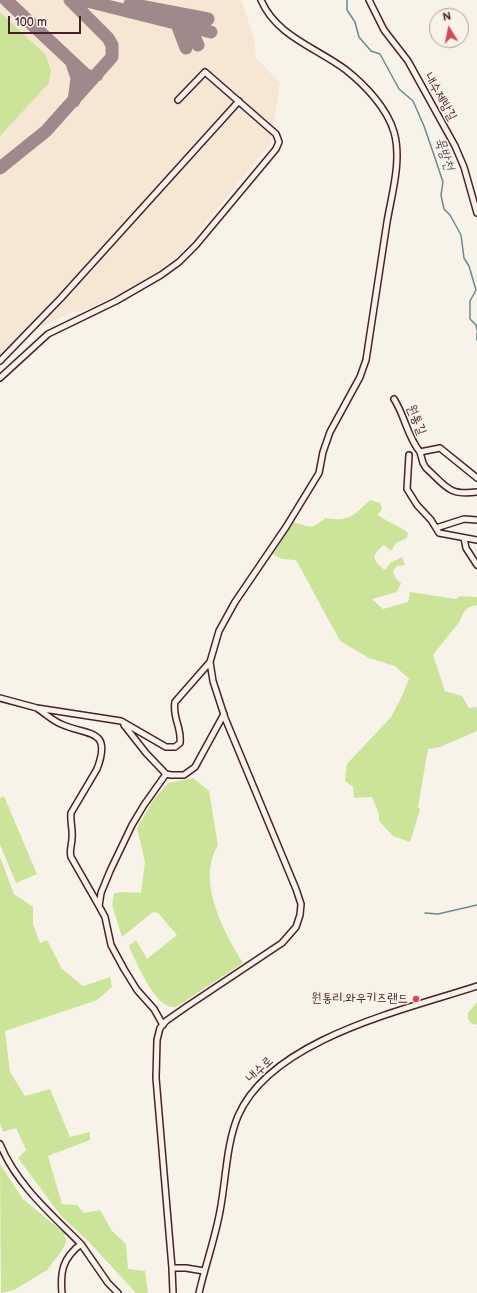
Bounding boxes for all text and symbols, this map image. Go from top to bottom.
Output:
scale bar [10,8,83,34]
north arrow [429,8,469,48]
text: N [442,10,452,24]
text: 100 m [15,15,47,30]
street label: 내수제방길 [420,70,460,124]
water label: 묵방천 [431,135,457,173]
street label: 원통길 [403,403,429,437]
place label: 원통리.와우키즈랜드 [311,991,408,1007]
marker: 원통리.와우키즈랜드 [411,994,421,1004]
street label: 내수로 [243,1054,277,1086]

